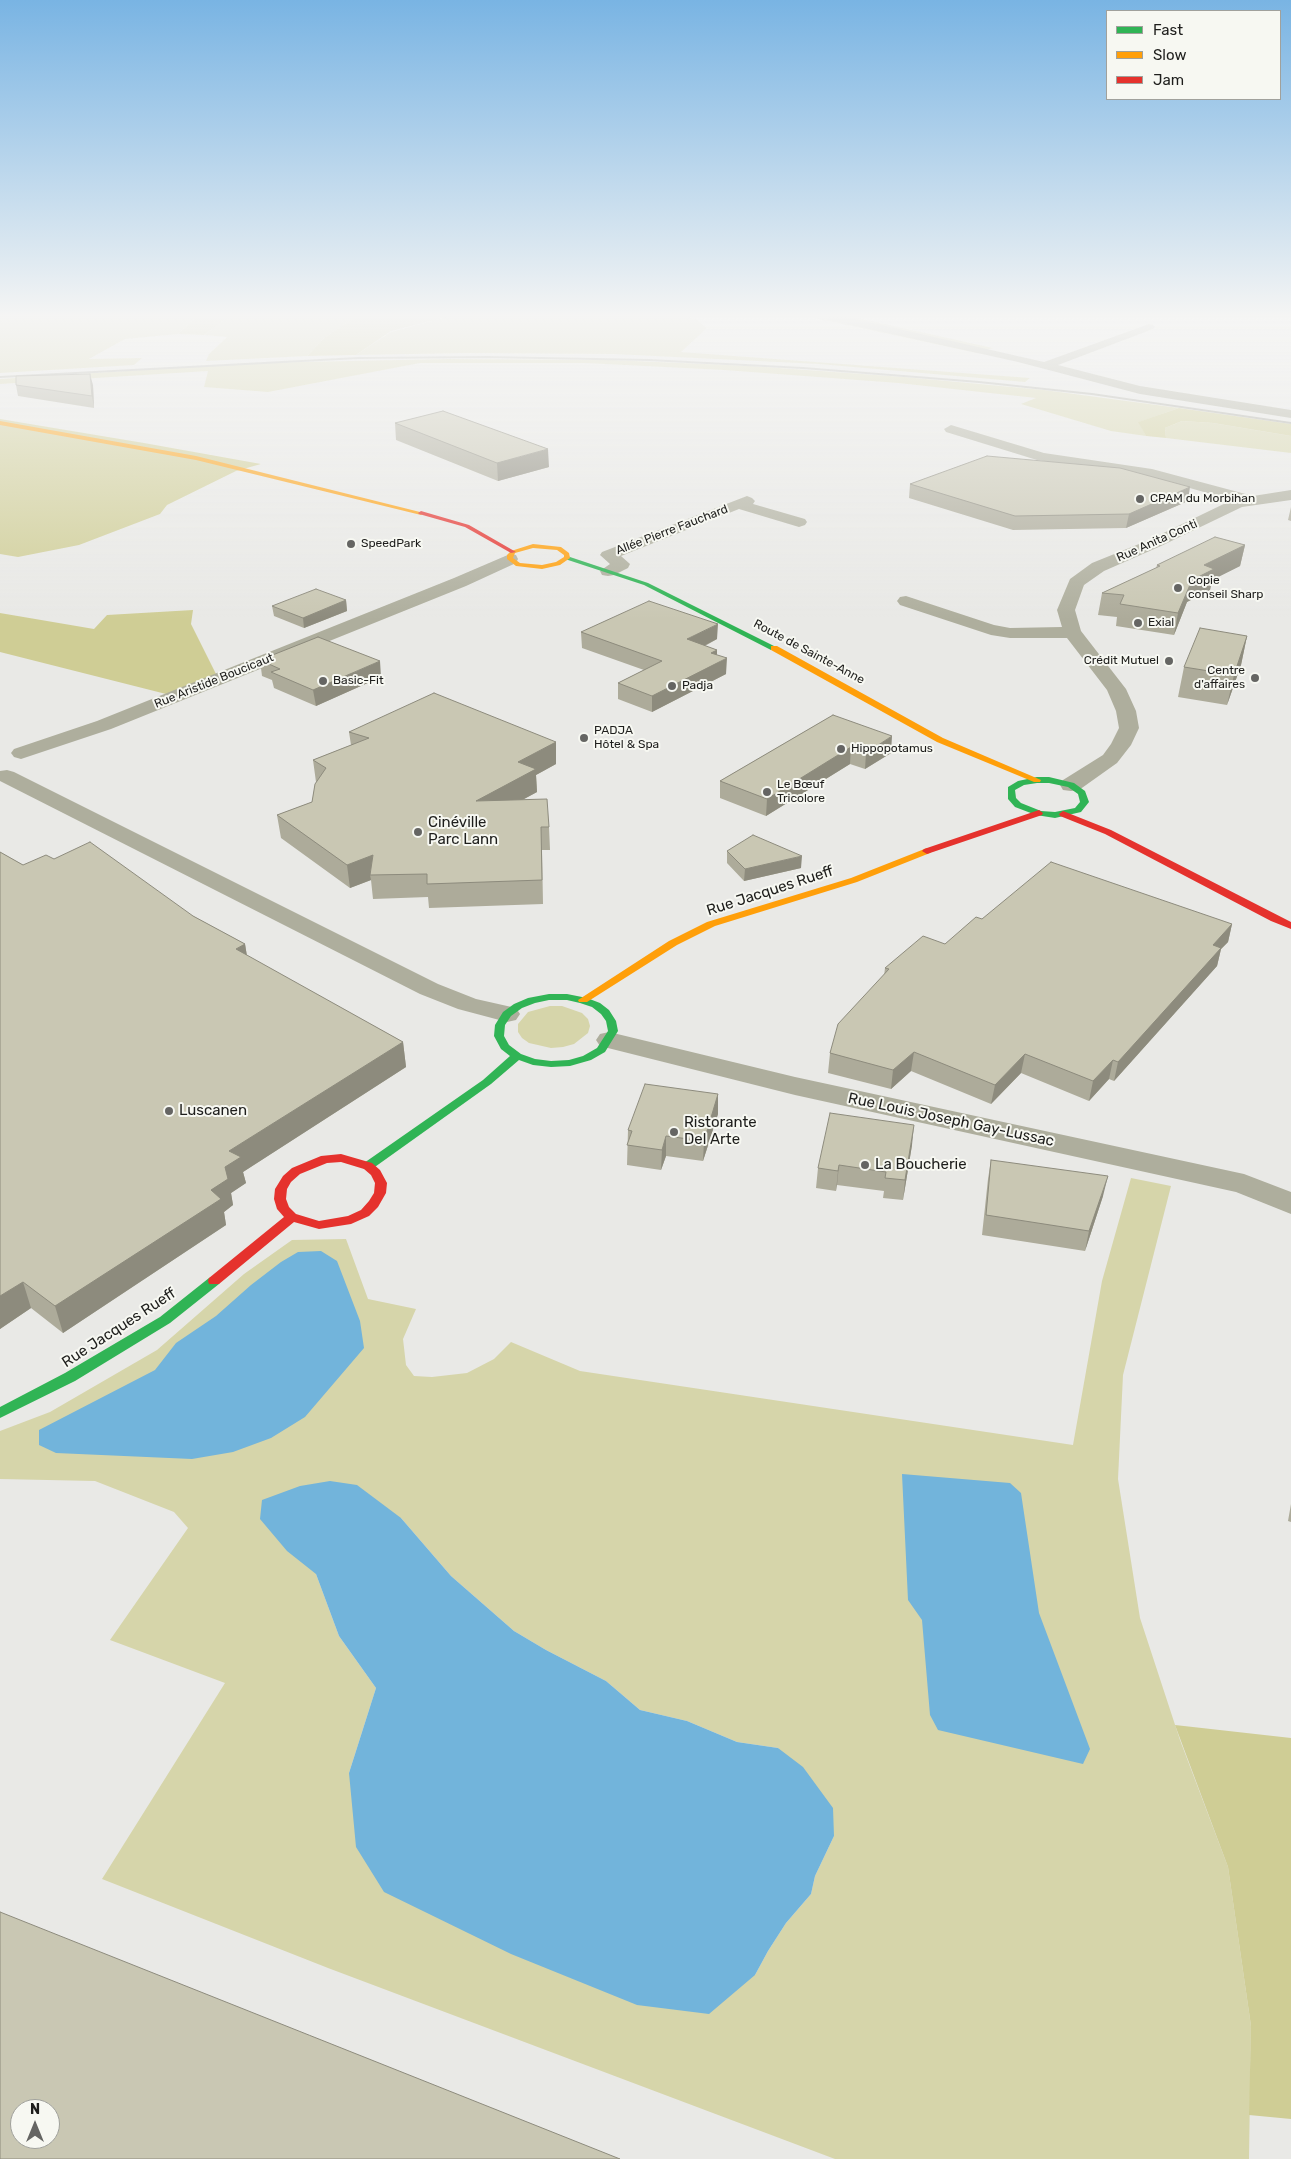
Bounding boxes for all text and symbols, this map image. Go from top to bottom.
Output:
legend [1106,10,1281,100]
text: Fast [1153,21,1183,39]
text: Slow [1153,46,1186,64]
text: Jam [1153,71,1184,89]
place label: CPAM du Morbihan [1150,492,1255,506]
marker: CPAM du Morbihan [1134,493,1146,505]
street label: Allée Pierre Fauchard [614,502,730,558]
street label: Rue Anita Conti [1114,517,1200,565]
place label: SpeedPark [361,537,421,551]
marker: SpeedPark [345,538,357,550]
place label: Copie conseil Sharp [1188,574,1263,602]
marker: Copie conseil Sharp [1172,582,1184,594]
place label: Exial [1148,616,1174,630]
street label: Route de Sainte-Anne [751,617,867,687]
marker: Exial [1132,617,1144,629]
street label: Rue Aristide Boucicaut [152,650,276,712]
place label: Crédit Mutuel [1084,654,1159,668]
marker: Crédit Mutuel [1163,655,1175,667]
place label: Centre d'affaires [1194,664,1245,692]
marker: Centre d'affaires [1249,672,1261,684]
place label: Basic-Fit [333,674,384,688]
marker: Basic-Fit [317,675,329,687]
place label: Padja [682,679,713,693]
marker: Padja [666,680,678,692]
place label: PADJA Hôtel & Spa [594,724,659,752]
marker: PADJA Hôtel & Spa [578,732,590,744]
place label: Hippopotamus [851,742,933,756]
marker: Hippopotamus [835,743,847,755]
place label: Le Bœuf Tricolore [777,778,825,806]
marker: Le Bœuf Tricolore [761,786,773,798]
place label: Cinéville Parc Lann [428,814,498,849]
marker: Cinéville Parc Lann [412,826,424,838]
street label: Rue Jacques Rueff [704,862,836,920]
street label: Rue Louis Joseph Gay-Lussac [846,1089,1056,1151]
place label: Luscanen [179,1102,247,1120]
marker: Luscanen [163,1105,175,1117]
place label: Ristorante Del Arte [684,1114,757,1149]
marker: Ristorante Del Arte [668,1126,680,1138]
place label: La Boucherie [875,1156,967,1174]
marker: La Boucherie [859,1159,871,1171]
street label: Rue Jacques Rueff [59,1284,179,1372]
north arrow [10,2099,60,2149]
text: N [30,2101,40,2118]

